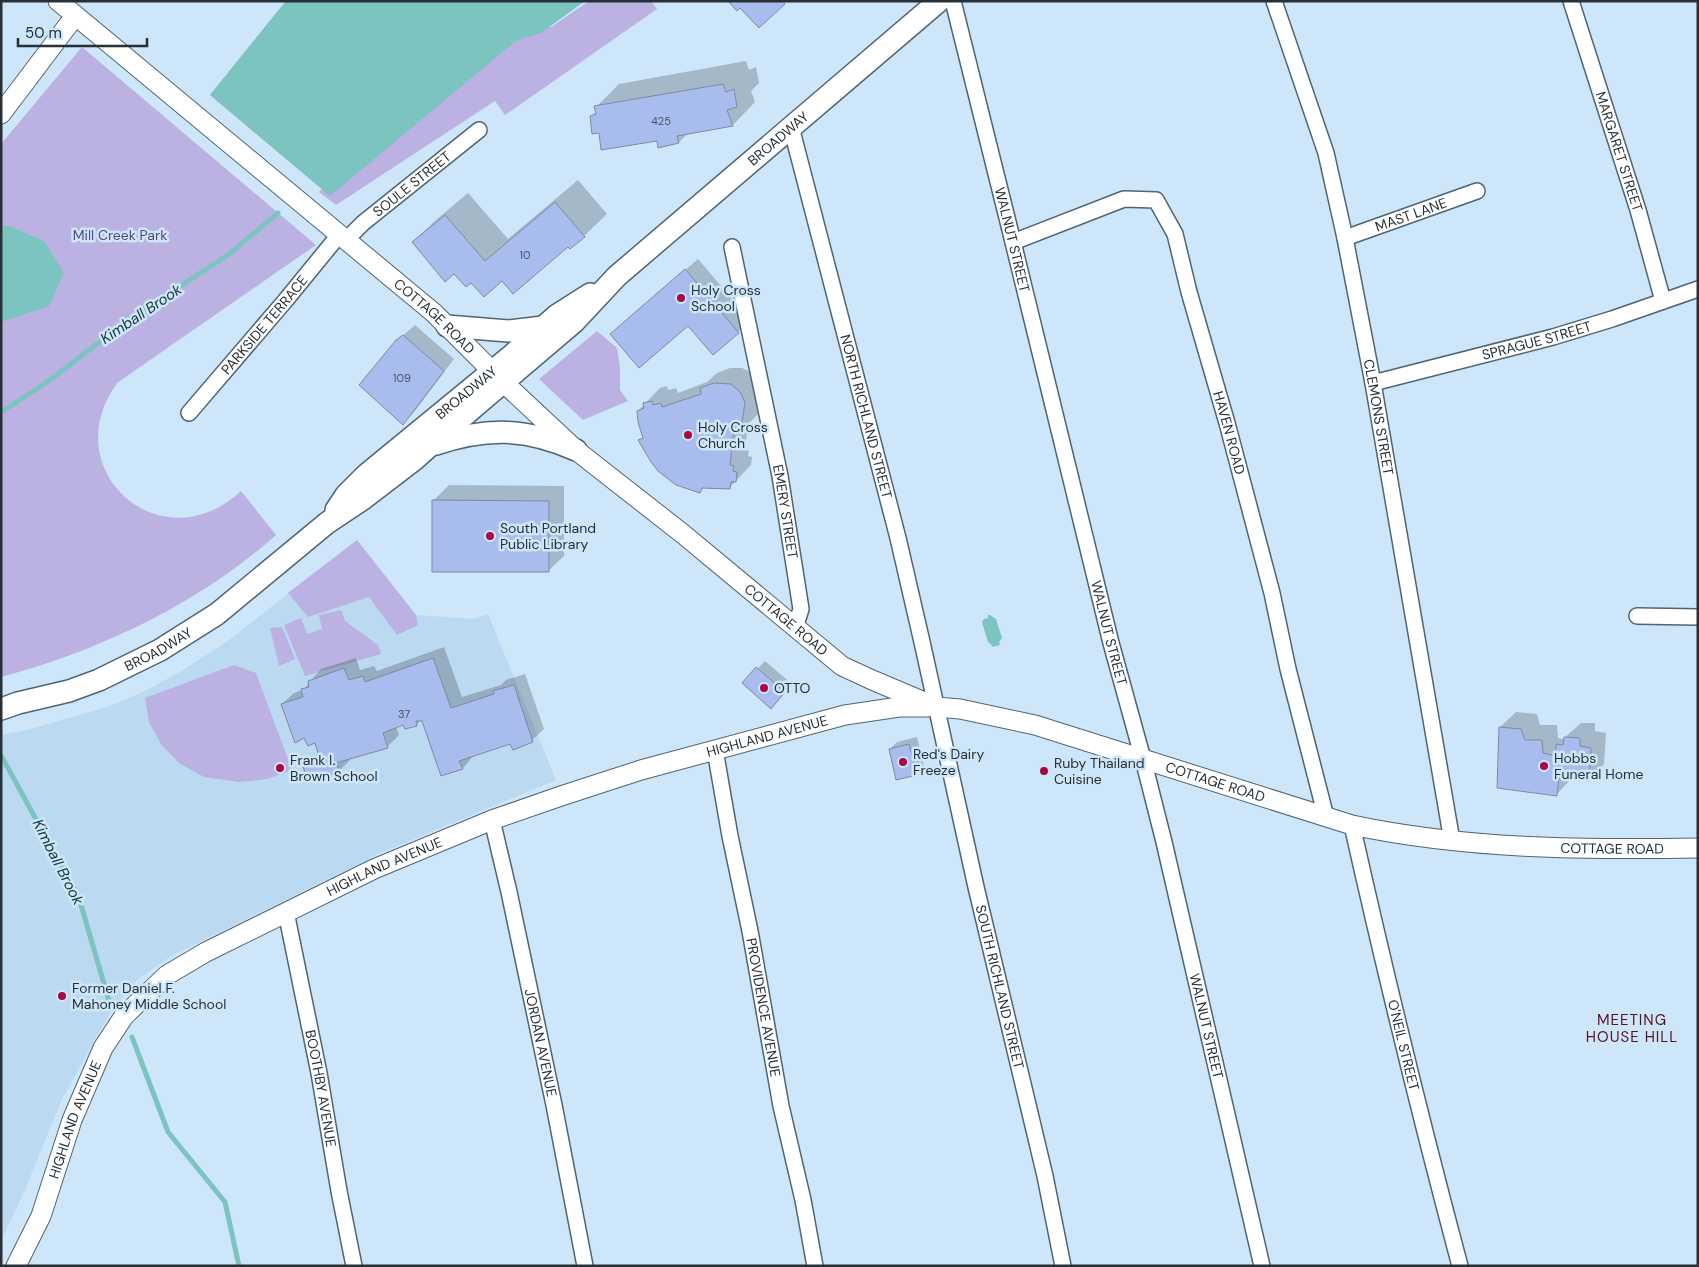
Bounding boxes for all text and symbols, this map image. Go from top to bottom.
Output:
scale bar [18,15,146,47]
text: 50 m [25,23,62,43]
street label: MARGARET STREET [1592,89,1647,214]
street label: BROADWAY [744,107,812,170]
house number: 425 [651,114,671,128]
street label: SOULE STREET [369,147,455,221]
street label: WALNUT STREET [991,185,1034,294]
street label: MAST LANE [1373,193,1449,236]
park label: Mill Creek Park [73,226,167,244]
house number: 10 [520,248,530,262]
street label: PARKSIDE TERRACE [217,271,311,378]
street label: COTTAGE ROAD [390,275,479,358]
water label: Kimball Brook [96,279,186,349]
place label: Holy Cross School [691,281,761,315]
marker: Holy Cross School [675,292,687,304]
street label: SPRAGUE STREET [1480,317,1594,364]
street label: NORTH RICHLAND STREET [836,332,896,500]
street label: CLEMONS STREET [1360,358,1398,477]
street label: BROADWAY [432,362,501,423]
house number: 109 [393,371,411,385]
street label: HAVEN ROAD [1209,389,1249,476]
place label: Holy Cross Church [698,418,768,452]
marker: Holy Cross Church [682,429,694,441]
street label: EMERY STREET [769,463,802,560]
place label: South Portland Public Library [500,519,596,553]
marker: South Portland Public Library [484,530,496,542]
street label: WALNUT STREET [1087,579,1131,688]
street label: COTTAGE ROAD [741,580,832,660]
street label: BROADWAY [121,623,195,675]
place label: OTTO [774,679,811,697]
marker: OTTO [758,682,770,694]
house number: 37 [398,707,410,721]
street label: HIGHLAND AVENUE [704,711,830,761]
place label: Red's Dairy Freeze [913,745,984,779]
place label: Hobbs Funeral Home [1554,749,1643,783]
place label: Frank I. Brown School [290,751,378,785]
place label: Ruby Thailand Cuisine [1054,754,1144,788]
marker: Red's Dairy Freeze [897,756,909,768]
street label: COTTAGE ROAD [1163,758,1267,806]
marker: Hobbs Funeral Home [1538,760,1550,772]
marker: Frank I. Brown School [274,762,286,774]
marker: Ruby Thailand Cuisine [1038,765,1050,777]
water label: Kimball Brook [28,816,88,909]
street label: HIGHLAND AVENUE [323,833,445,900]
street label: COTTAGE ROAD [1560,839,1664,858]
street label: SOUTH RICHLAND STREET [972,903,1028,1071]
street label: PROVIDENCE AVENUE [742,937,785,1078]
street label: WALNUT STREET [1186,972,1227,1081]
place label: Former Daniel F. Mahoney Middle School [72,979,226,1013]
street label: JORDAN AVENUE [521,987,561,1098]
marker: Former Daniel F. Mahoney Middle School [56,990,68,1002]
street label: O'NEIL STREET [1384,998,1423,1092]
district label: MEETING HOUSE HILL [1586,1010,1678,1047]
street label: BOOTHBY AVENUE [301,1028,340,1149]
street label: HIGHLAND AVENUE [45,1058,105,1181]

